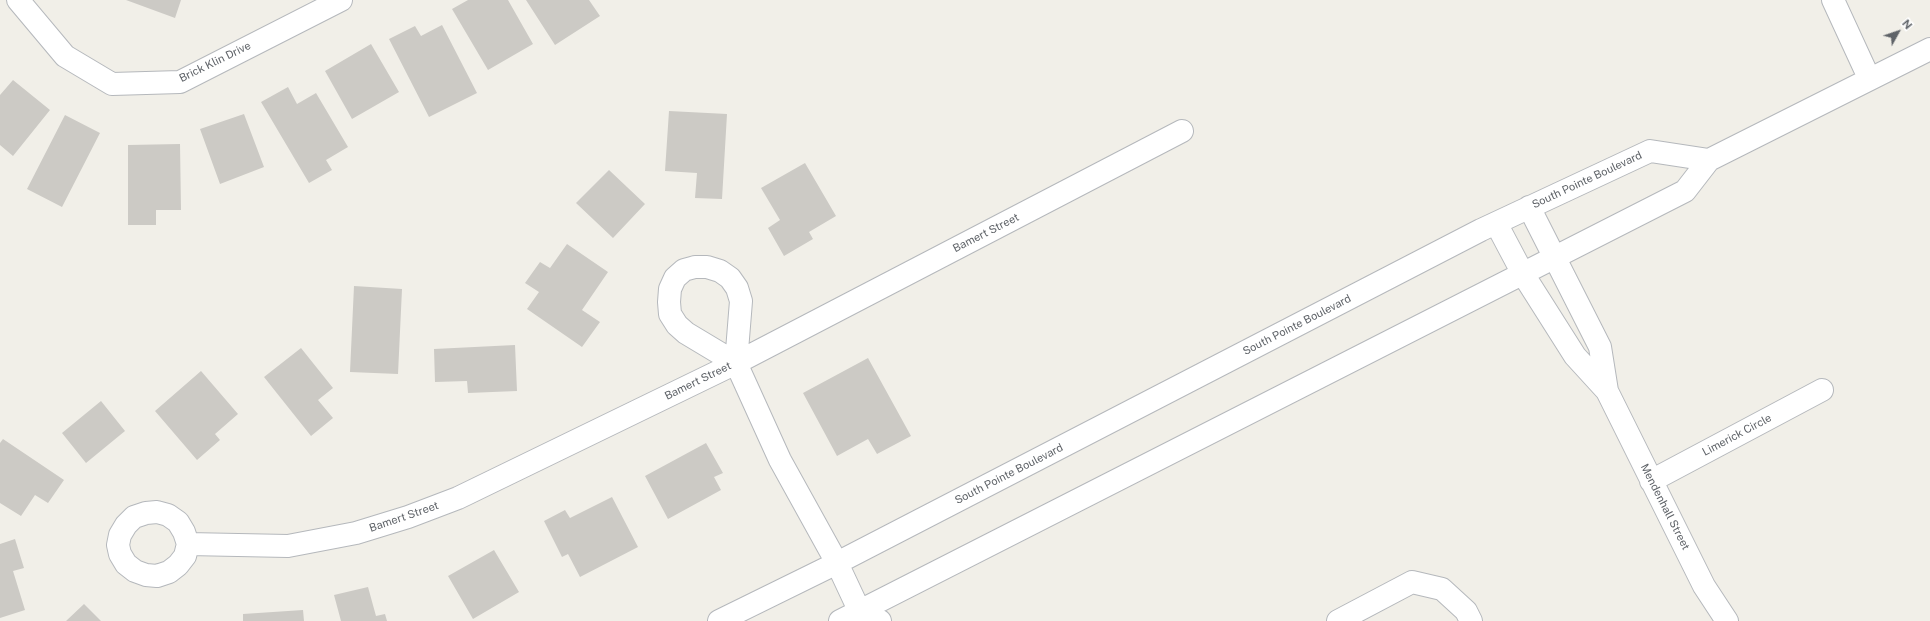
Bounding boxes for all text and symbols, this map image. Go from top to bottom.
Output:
north arrow [1878,12,1918,52]
text: N [1900,17,1915,31]
street label: Brick Klin Drive [177,39,253,85]
street label: South Pointe Boulevard [1530,149,1644,211]
street label: Bamert Street [951,211,1021,255]
street label: South Pointe Boulevard [1241,292,1353,358]
street label: Bamert Street [663,359,733,403]
street label: Limerick Circle [1700,411,1774,459]
street label: South Pointe Boulevard [953,441,1065,507]
street label: Mendenhall Street [1638,462,1692,552]
street label: Bamert Street [368,499,440,535]

